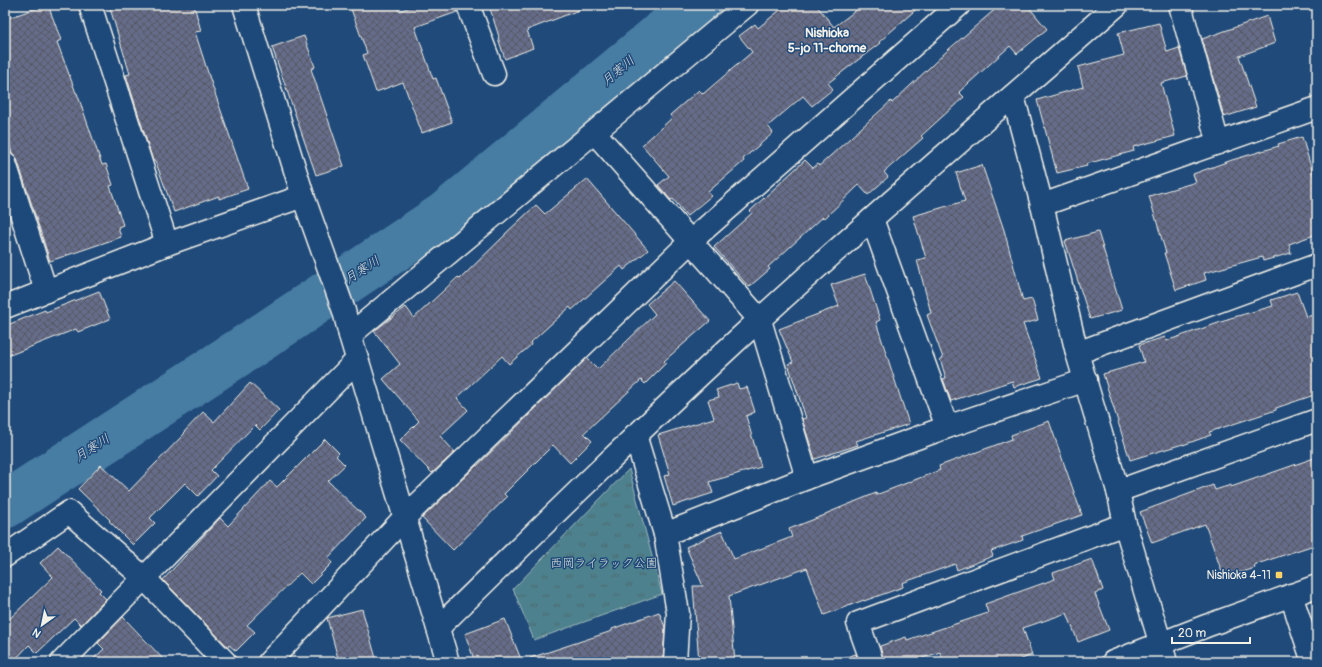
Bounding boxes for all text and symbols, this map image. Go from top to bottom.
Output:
district label: Nishioka 5-jo 11-chome [788,25,867,56]
water label: 月寒川 [598,52,638,90]
water label: 月寒川 [341,253,383,287]
water label: 月寒川 [71,431,113,465]
park label: 西岡ライラック公園 [550,556,658,571]
place label: Nishioka 4-11 [1206,568,1271,583]
marker: Nishioka 4-11 [1274,570,1284,580]
north arrow [22,605,62,645]
scale bar [1172,619,1250,645]
text: N [30,625,43,640]
text: 20 m [1178,626,1207,641]

